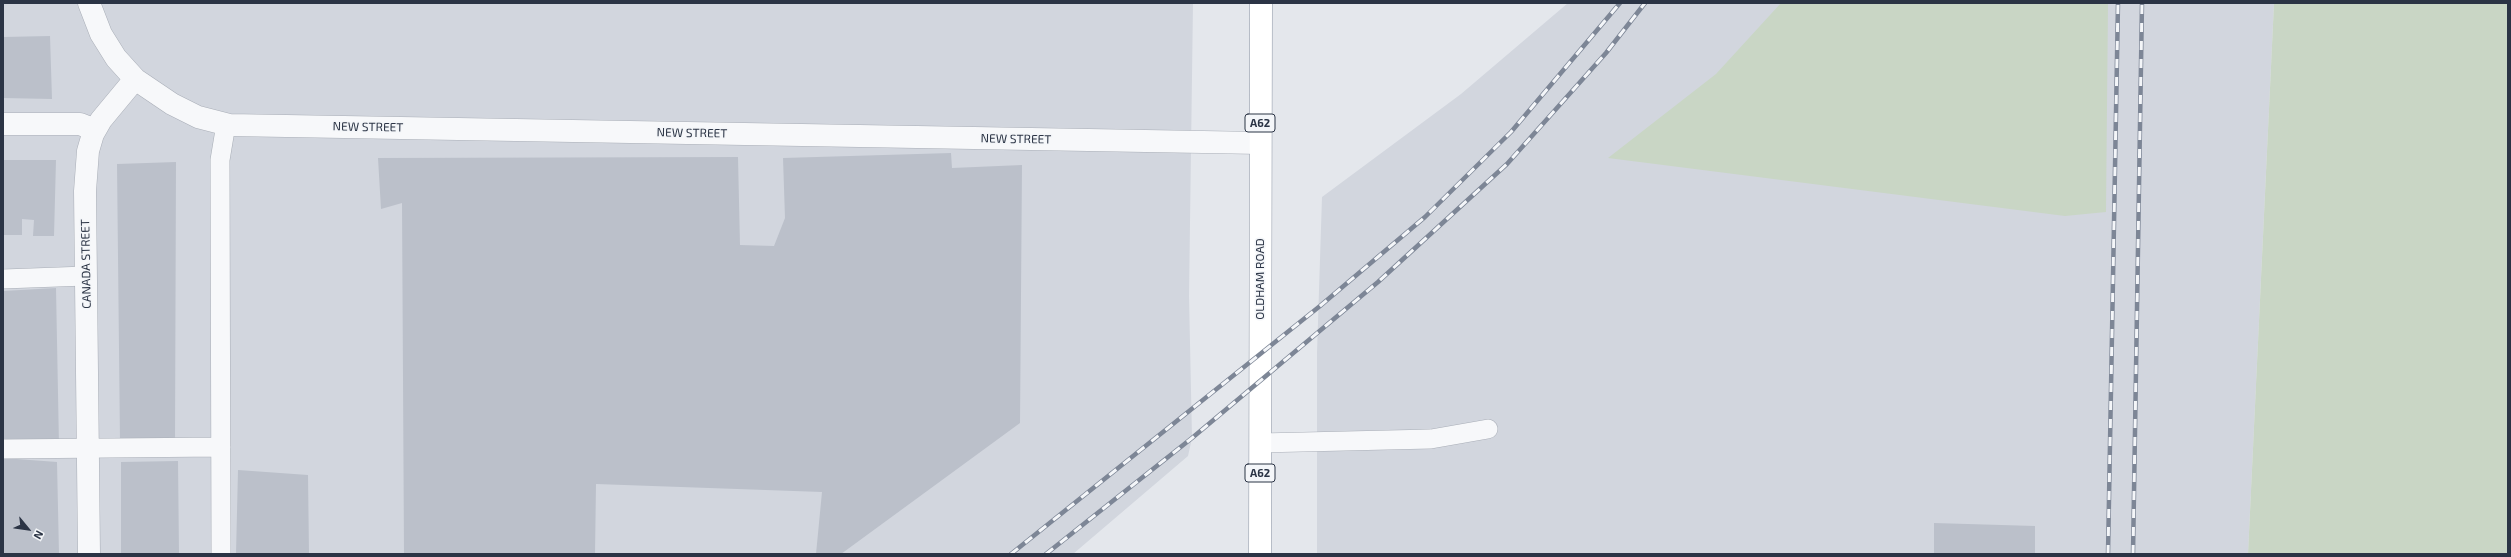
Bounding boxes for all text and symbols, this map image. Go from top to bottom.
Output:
road number: A62 [1245,114,1275,132]
street label: NEW STREET [332,119,404,135]
street label: NEW STREET [656,125,728,141]
street label: NEW STREET [980,131,1052,147]
street label: CANADA STREET [78,219,94,309]
street label: OLDHAM ROAD [1253,238,1267,320]
road number: A62 [1245,464,1275,482]
north arrow [8,509,48,549]
text: N [31,528,47,542]

